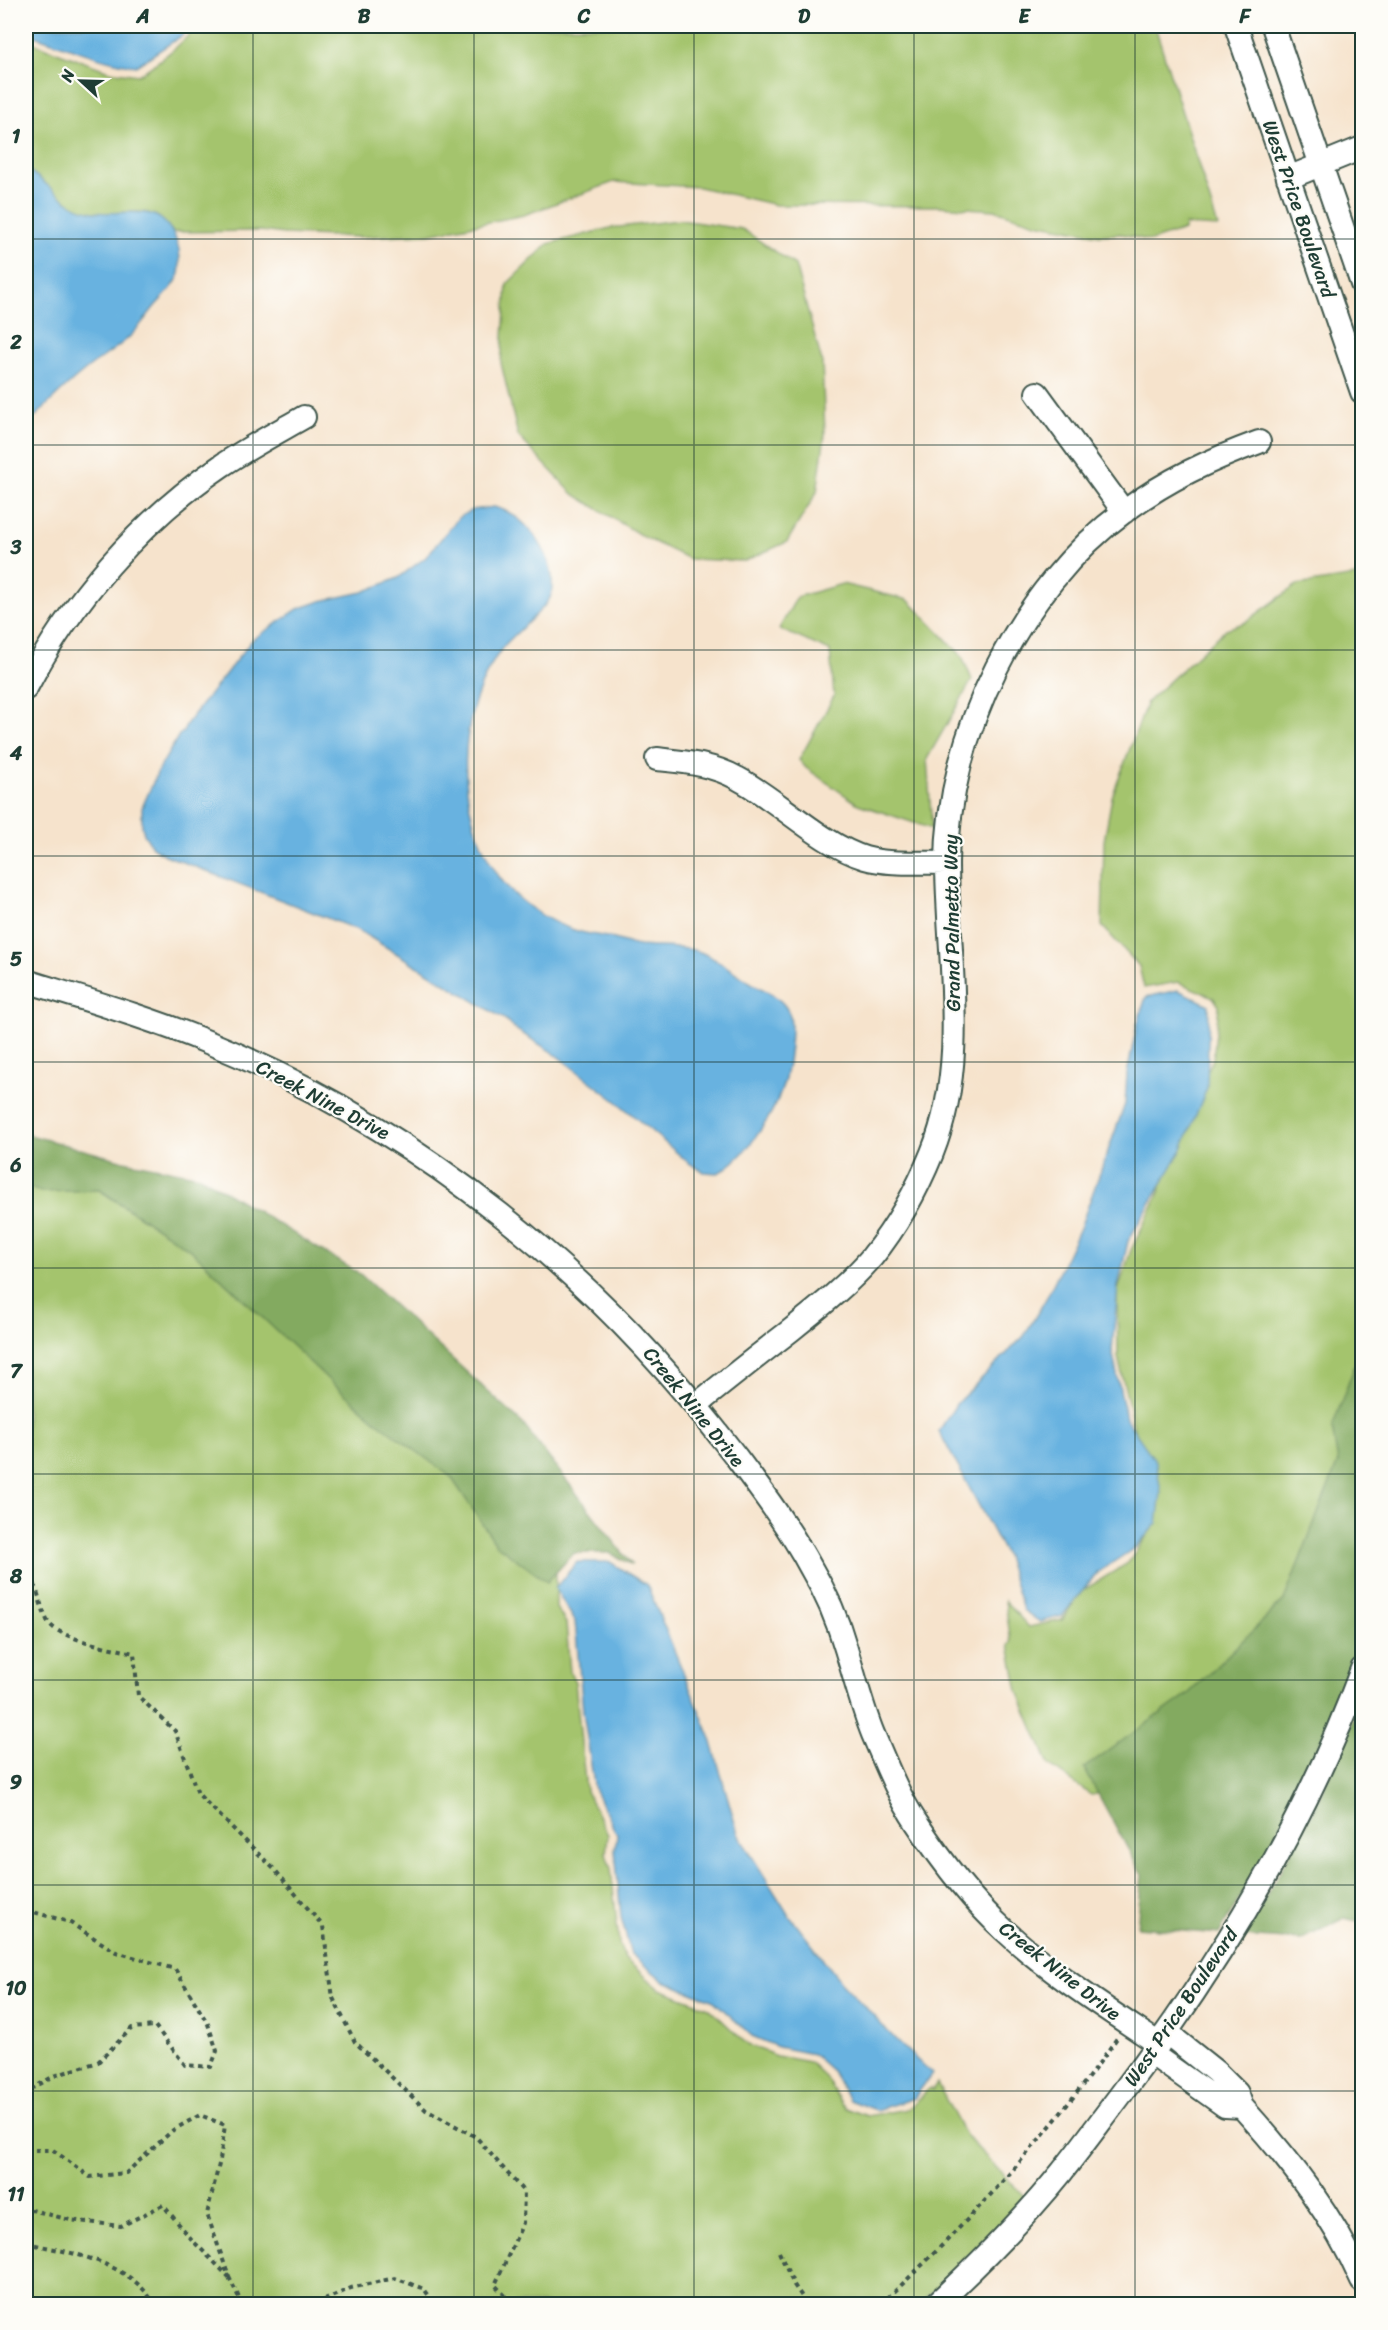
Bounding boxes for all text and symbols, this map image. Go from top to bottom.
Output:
text: A [135,0,150,34]
text: B [358,0,371,34]
text: C [577,0,591,34]
text: D [798,0,811,34]
text: E [1018,0,1031,34]
text: F [1239,0,1252,34]
north arrow [51,51,111,111]
text: N [52,64,83,87]
street label: West Price Boulevard [1252,115,1346,304]
text: 1 [12,119,21,154]
text: 2 [9,325,22,360]
text: 3 [10,530,22,565]
text: 4 [9,736,23,771]
street label: Grand Palmetto Way [933,833,971,1012]
text: 5 [10,942,22,977]
street label: Creek Nine Drive [250,1050,397,1150]
text: 6 [9,1148,22,1183]
street label: Creek Nine Drive [634,1339,754,1476]
text: 7 [10,1354,23,1389]
text: 8 [9,1559,23,1594]
text: 9 [10,1765,22,1800]
street label: Creek Nine Drive [991,1912,1129,2030]
street label: West Price Boulevard [1114,1919,1248,2094]
text: 10 [5,1971,27,2006]
text: 11 [7,2177,25,2212]

